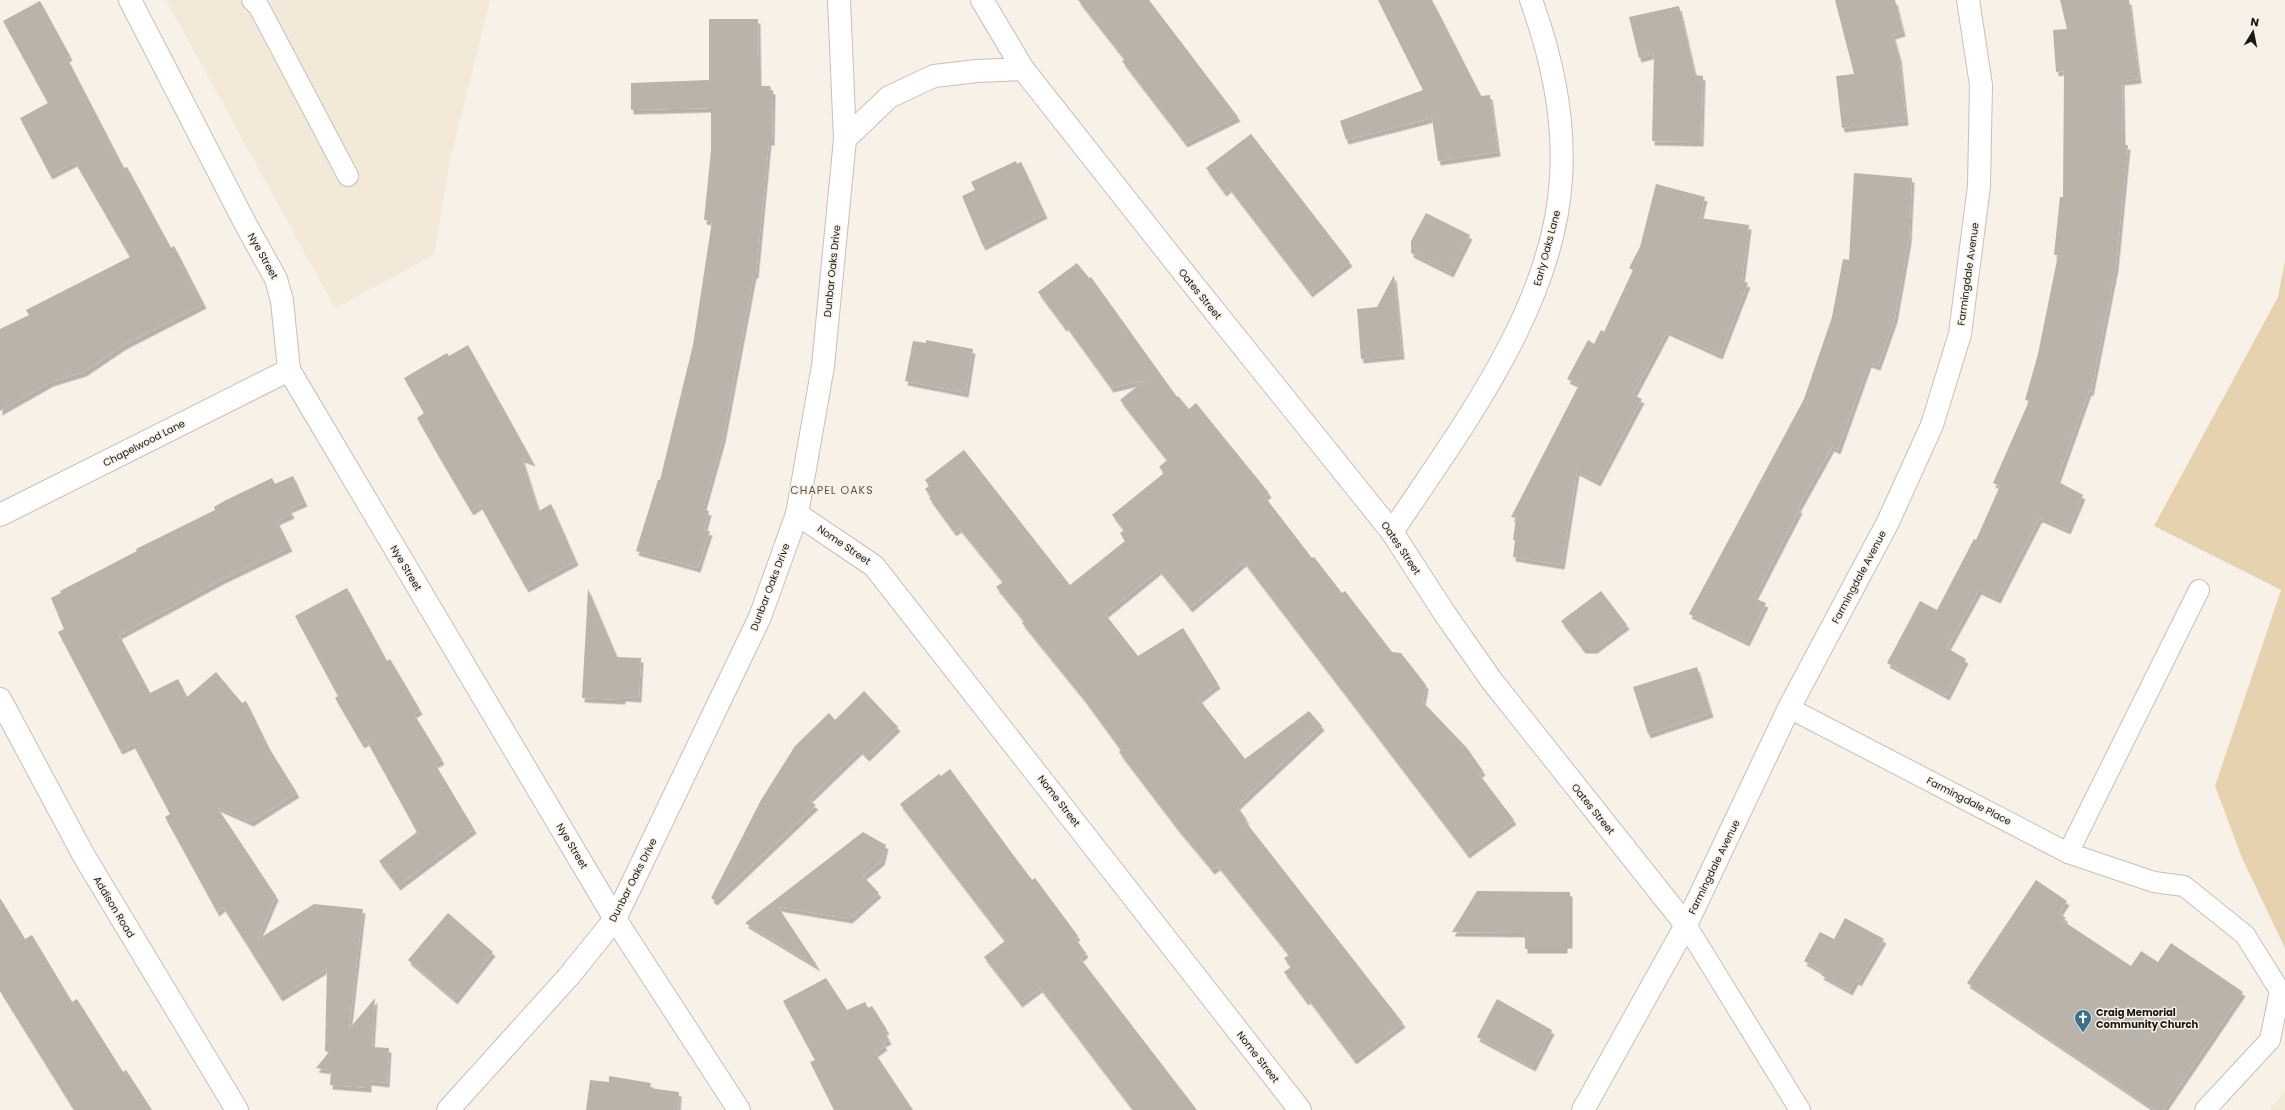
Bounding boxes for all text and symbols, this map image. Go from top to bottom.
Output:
north arrow [2233,12,2273,52]
text: N [2249,14,2260,31]
street label: Early Oaks Lane [1530,209,1564,287]
street label: Farmingdale Avenue [1953,222,1983,326]
street label: Dunbar Oaks Drive [820,224,844,318]
street label: Nye Street [244,230,282,282]
street label: Oates Street [1175,265,1225,323]
street label: Chapelwood Lane [100,416,188,470]
district label: CHAPEL OAKS [790,482,874,498]
street label: Oates Street [1378,518,1425,578]
street label: Nome Street [814,521,874,569]
street label: Farmingdale Avenue [1828,528,1890,626]
street label: Dunbar Oaks Drive [746,541,794,633]
street label: Nye Street [386,542,426,594]
street label: Nome Street [1034,772,1084,830]
street label: Farmingdale Place [1924,773,2014,829]
street label: Oates Street [1568,780,1618,838]
street label: Farmingdale Avenue [1684,817,1744,917]
street label: Nye Street [552,820,592,872]
street label: Dunbar Oaks Drive [605,835,661,925]
street label: Addison Road [90,873,138,941]
place label: Craig Memorial Community Church [2096,1005,2199,1032]
church icon: Craig Memorial Community Church [2073,1008,2093,1033]
street label: Nome Street [1233,1028,1283,1086]

